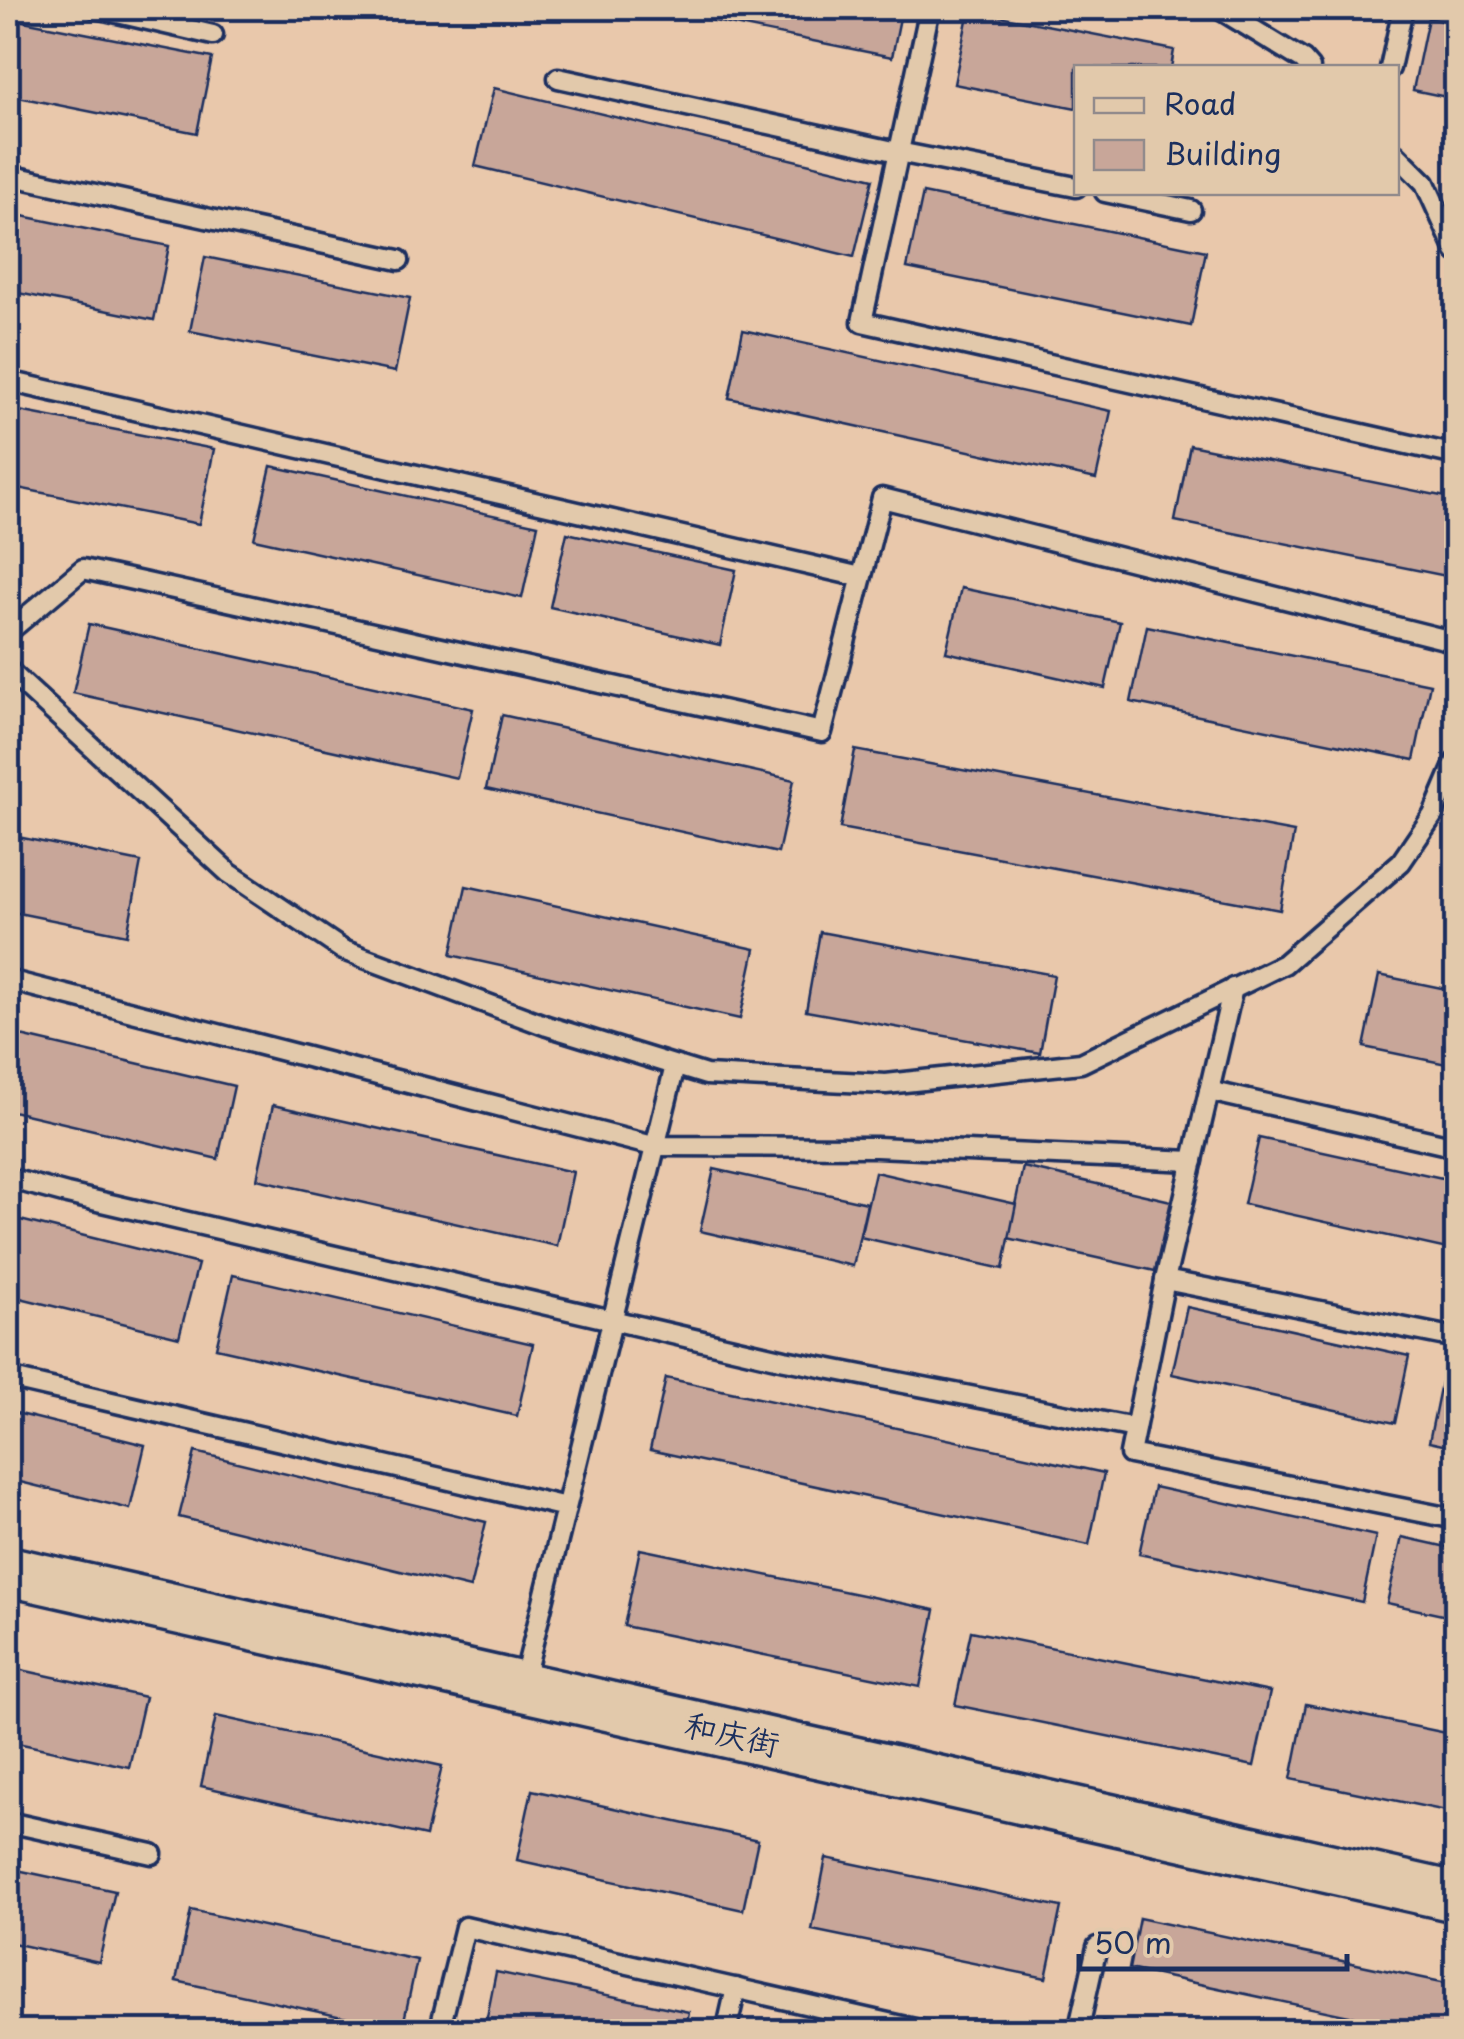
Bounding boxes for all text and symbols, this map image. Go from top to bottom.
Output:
legend [1074,65,1399,195]
text: Road [1164,80,1237,125]
text: Building [1164,130,1281,175]
street label: 和庆街 [680,1699,785,1767]
scale bar [1079,1909,1346,1971]
text: 50 m [1094,1919,1172,1964]

